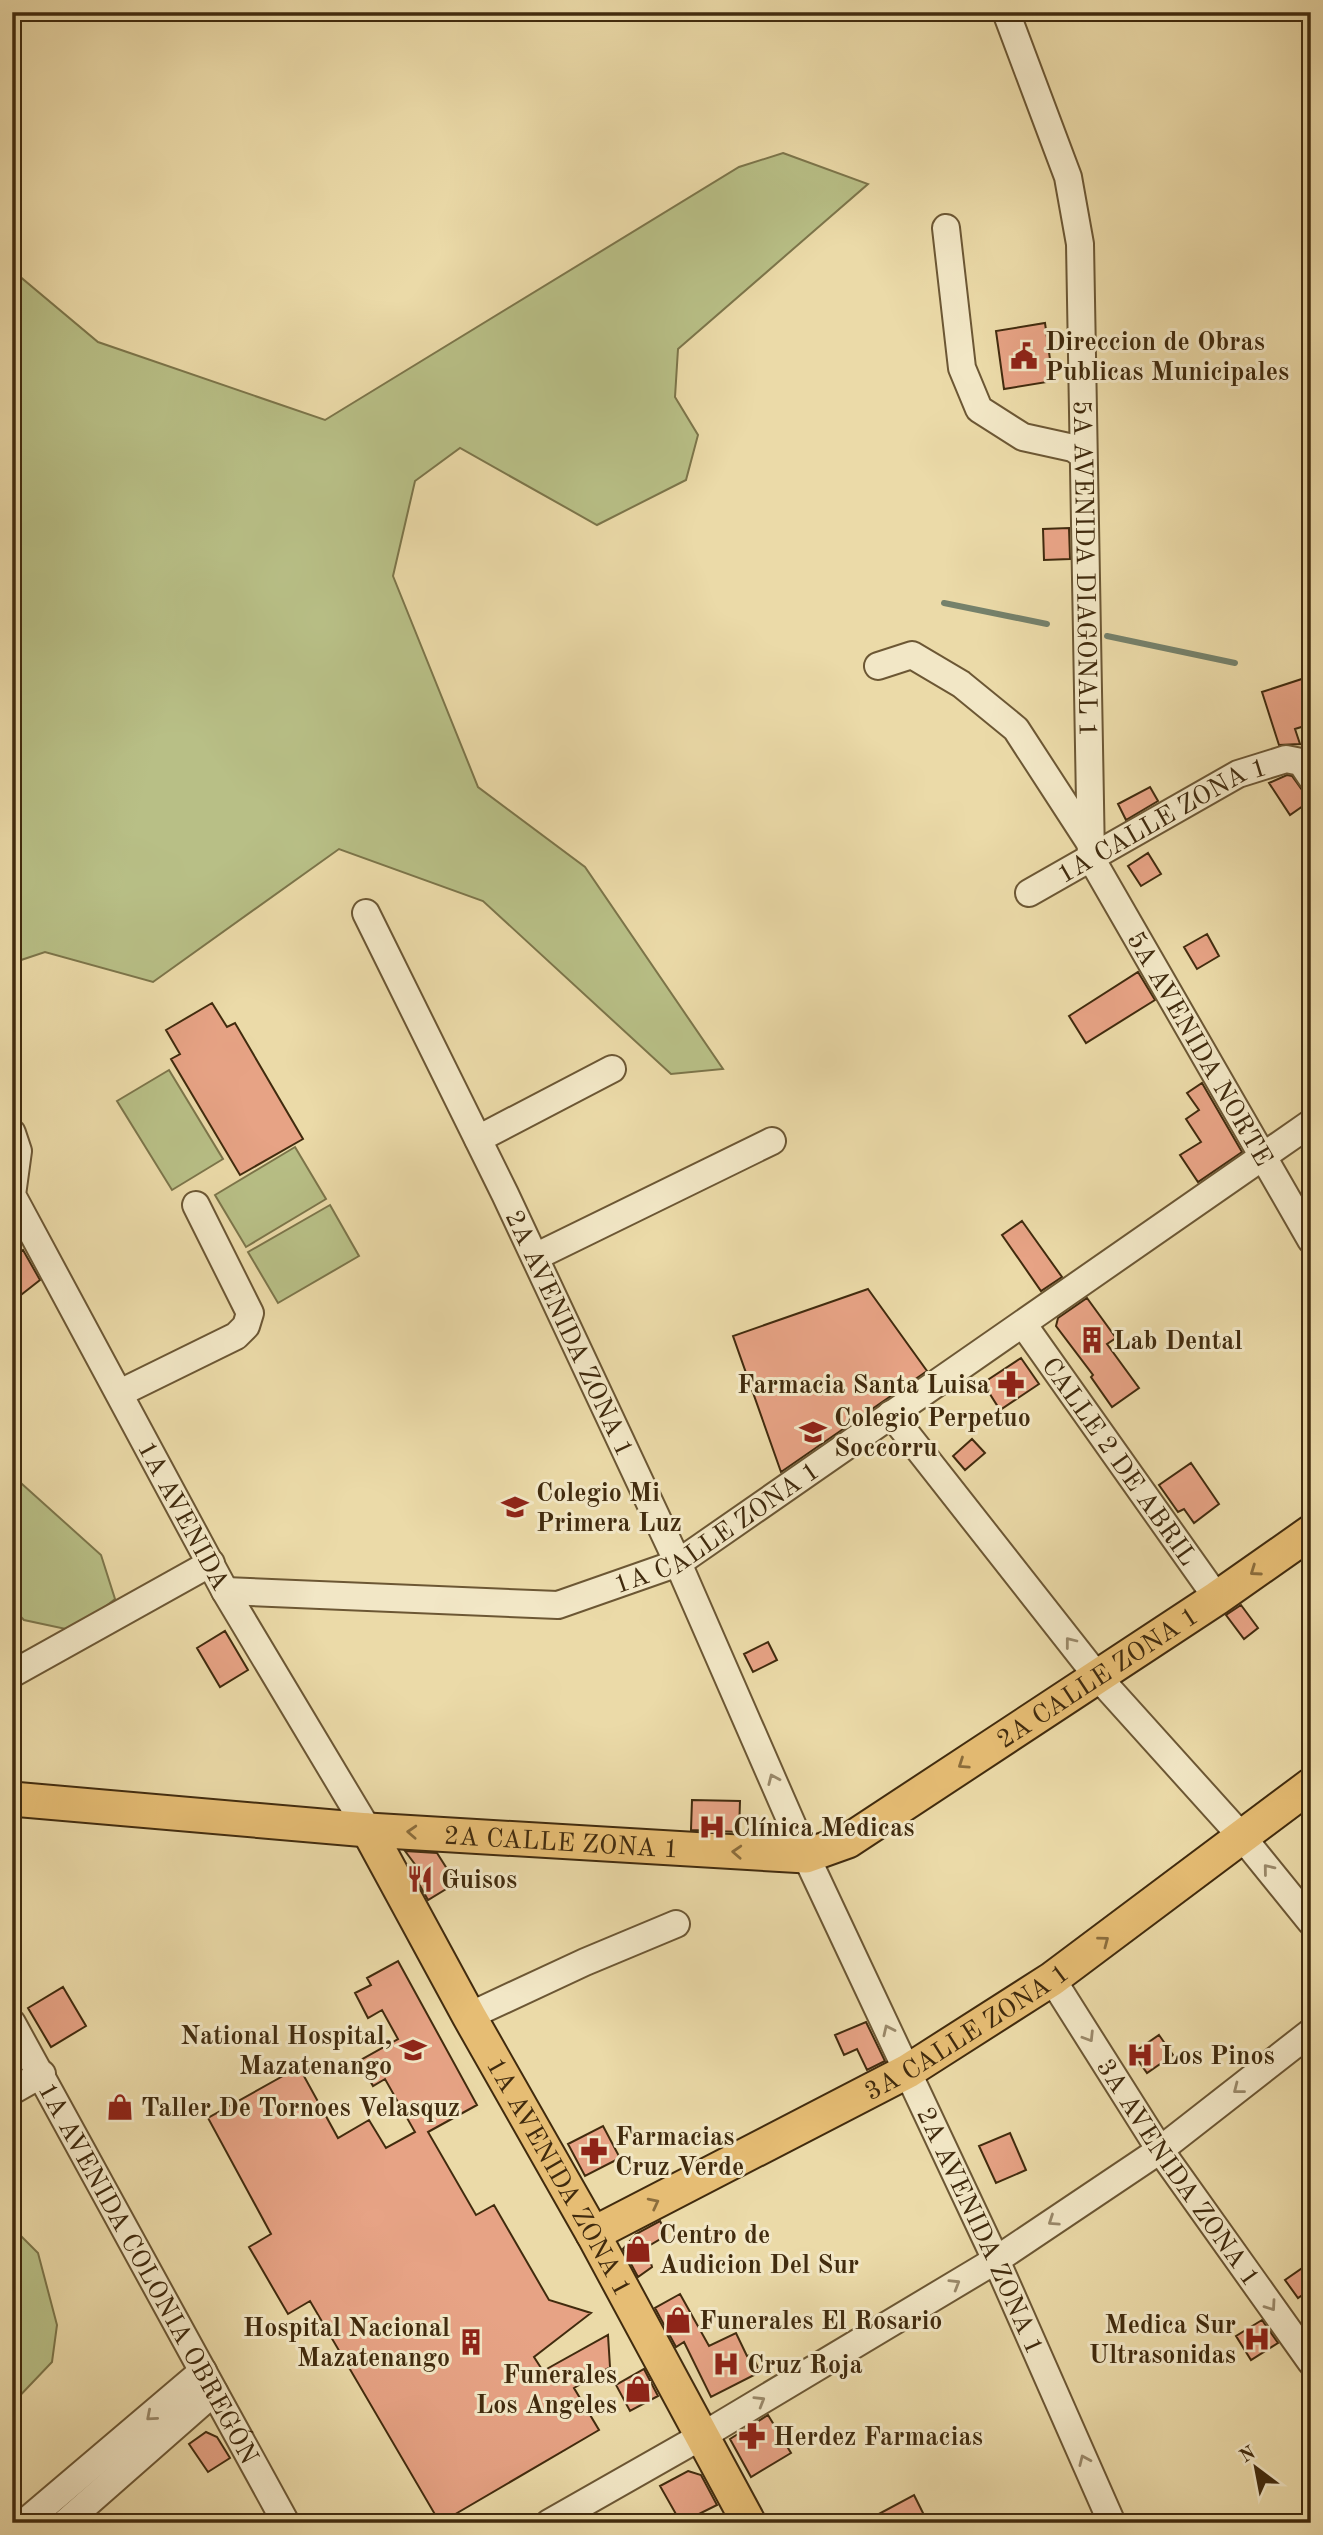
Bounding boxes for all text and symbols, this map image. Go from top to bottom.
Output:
place label: Direccion de Obras Publicas Municipales [1045,330,1289,386]
public building icon: Direccion de Obras Publicas Municipales [1009,341,1039,371]
street label: 5A AVENIDA DIAGONAL 1 [1068,400,1100,737]
street label: 1A CALLE ZONA 1 [1054,755,1270,889]
street label: 5A AVENIDA NORTE [1121,928,1276,1171]
street label: 2A AVENIDA ZONA 1 [500,1207,637,1461]
building icon: Lab Dental [1077,1325,1107,1355]
place label: Lab Dental [1113,1329,1242,1355]
street label: CALLE 2 DE ABRIL [1036,1354,1201,1571]
pharmacy icon: Farmacia Santa Luisa [996,1369,1026,1399]
place label: Farmacia Santa Luisa [737,1373,990,1399]
place label: Colegio Perpetuo Soccorru [834,1406,1031,1462]
school or university icon: Colegio Perpetuo Soccorru [798,1417,828,1447]
street label: 1A AVENIDA [132,1438,233,1595]
street label: 1A CALLE ZONA 1 [611,1458,825,1599]
place label: Colegio Mi Primera Luz [536,1481,682,1537]
school or university icon: Colegio Mi Primera Luz [500,1492,530,1522]
one-way arrow [1250,1563,1263,1576]
street label: 2A CALLE ZONA 1 [993,1603,1203,1754]
one-way arrow [1066,1638,1079,1650]
one-way arrow [958,1756,971,1769]
one-way arrow [767,1774,781,1786]
hospital icon: Clínica Medicas [697,1812,727,1842]
place label: Clínica Medicas [733,1816,914,1842]
street label: 2A CALLE ZONA 1 [443,1824,679,1863]
one-way arrow [406,1825,417,1840]
one-way arrow [731,1844,742,1859]
restaurant icon: Guisos [405,1864,435,1894]
one-way arrow [1264,1864,1276,1877]
place label: Guisos [441,1868,517,1894]
one-way arrow [1096,1937,1109,1949]
street label: 3A CALLE ZONA 1 [861,1960,1075,2106]
place label: National Hospital, Mazatenango [180,2024,392,2080]
one-way arrow [883,2025,897,2037]
one-way arrow [1080,2029,1093,2042]
school or university icon: National Hospital, Mazatenango [398,2035,428,2065]
hospital icon: Los Pinos [1125,2040,1155,2070]
place label: Los Pinos [1161,2044,1275,2070]
street label: 1A AVENIDA ZONA 1 [481,2054,635,2301]
street label: 3A AVENIDA ZONA 1 [1091,2055,1264,2291]
street label: 1A AVENIDA COLONIA OBREGÓN [32,2079,262,2469]
one-way arrow [1233,2081,1245,2094]
shop icon: Taller De Tornoes Velasquz [105,2092,135,2122]
place label: Taller De Tornoes Velasquz [141,2096,460,2122]
street label: 2A AVENIDA ZONA 1 [911,2104,1047,2359]
place label: Farmacias Cruz Verde [615,2125,744,2181]
pharmacy icon: Farmacias Cruz Verde [579,2136,609,2166]
one-way arrow [647,2197,659,2211]
one-way arrow [1048,2213,1061,2226]
place label: Centro de Audicion Del Sur [659,2223,859,2279]
shop icon: Centro de Audicion Del Sur [623,2234,653,2264]
one-way arrow [948,2279,961,2292]
one-way arrow [1263,2298,1275,2311]
shop icon: Funerales El Rosario [663,2305,693,2335]
place label: Funerales El Rosario [699,2309,942,2335]
place label: Medica Sur Ultrasonidas [1089,2313,1236,2369]
place label: Hospital Nacional Mazatenango [243,2316,450,2372]
hospital icon: Medica Sur Ultrasonidas [1242,2324,1272,2354]
building icon: Hospital Nacional Mazatenango [456,2327,486,2357]
hospital icon: Cruz Roja [711,2349,741,2379]
place label: Cruz Roja [747,2353,863,2379]
place label: Funerales Los Angeles [476,2363,617,2419]
shop icon: Funerales Los Angeles [623,2374,653,2404]
one-way arrow [753,2396,766,2409]
one-way arrow [146,2408,159,2420]
pharmacy icon: Herdez Farmacias [737,2421,767,2451]
place label: Herdez Farmacias [773,2425,983,2451]
north arrow [1222,2434,1292,2504]
text: N [1237,2444,1260,2468]
one-way arrow [1078,2455,1092,2468]

